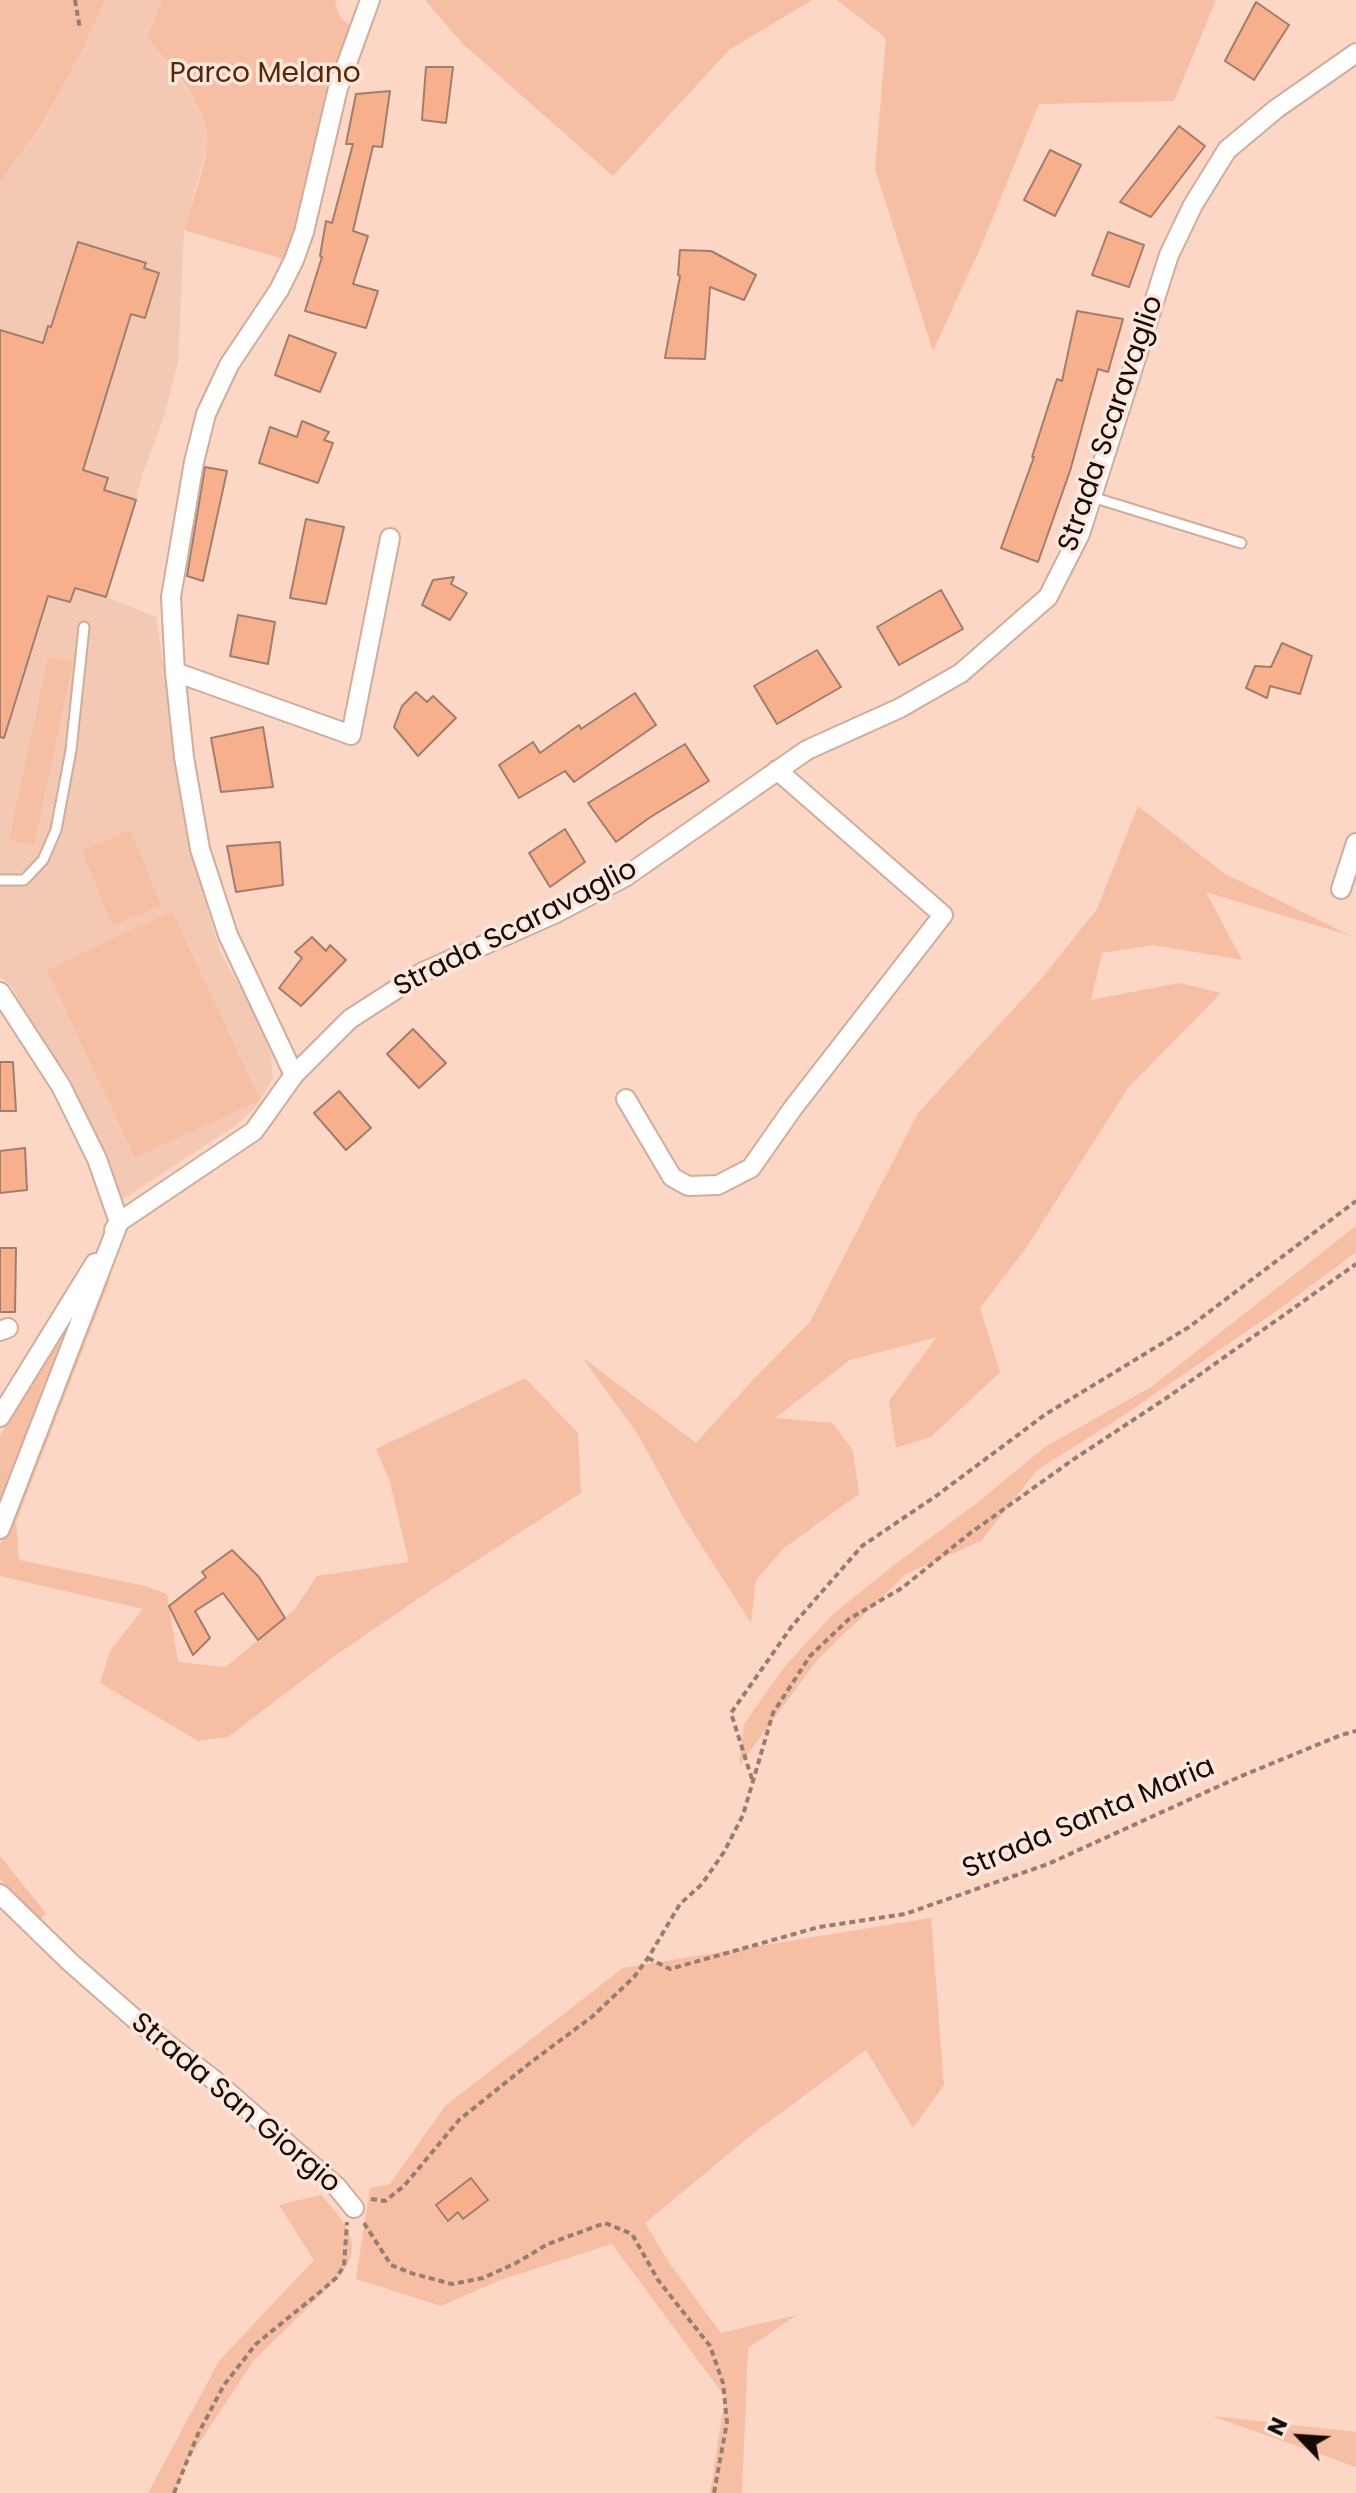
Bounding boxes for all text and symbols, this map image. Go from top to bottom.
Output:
park label: Parco Melano [169,58,361,92]
street label: Strada Scaravaglio [1052,292,1172,556]
street label: Strada Scaravaglio [389,853,643,1005]
street label: Strada Santa Maria [958,1751,1220,1887]
street label: Strada San Giorgio [124,2007,346,2201]
north arrow [1260,2397,1340,2477]
text: N [1260,2413,1295,2441]

